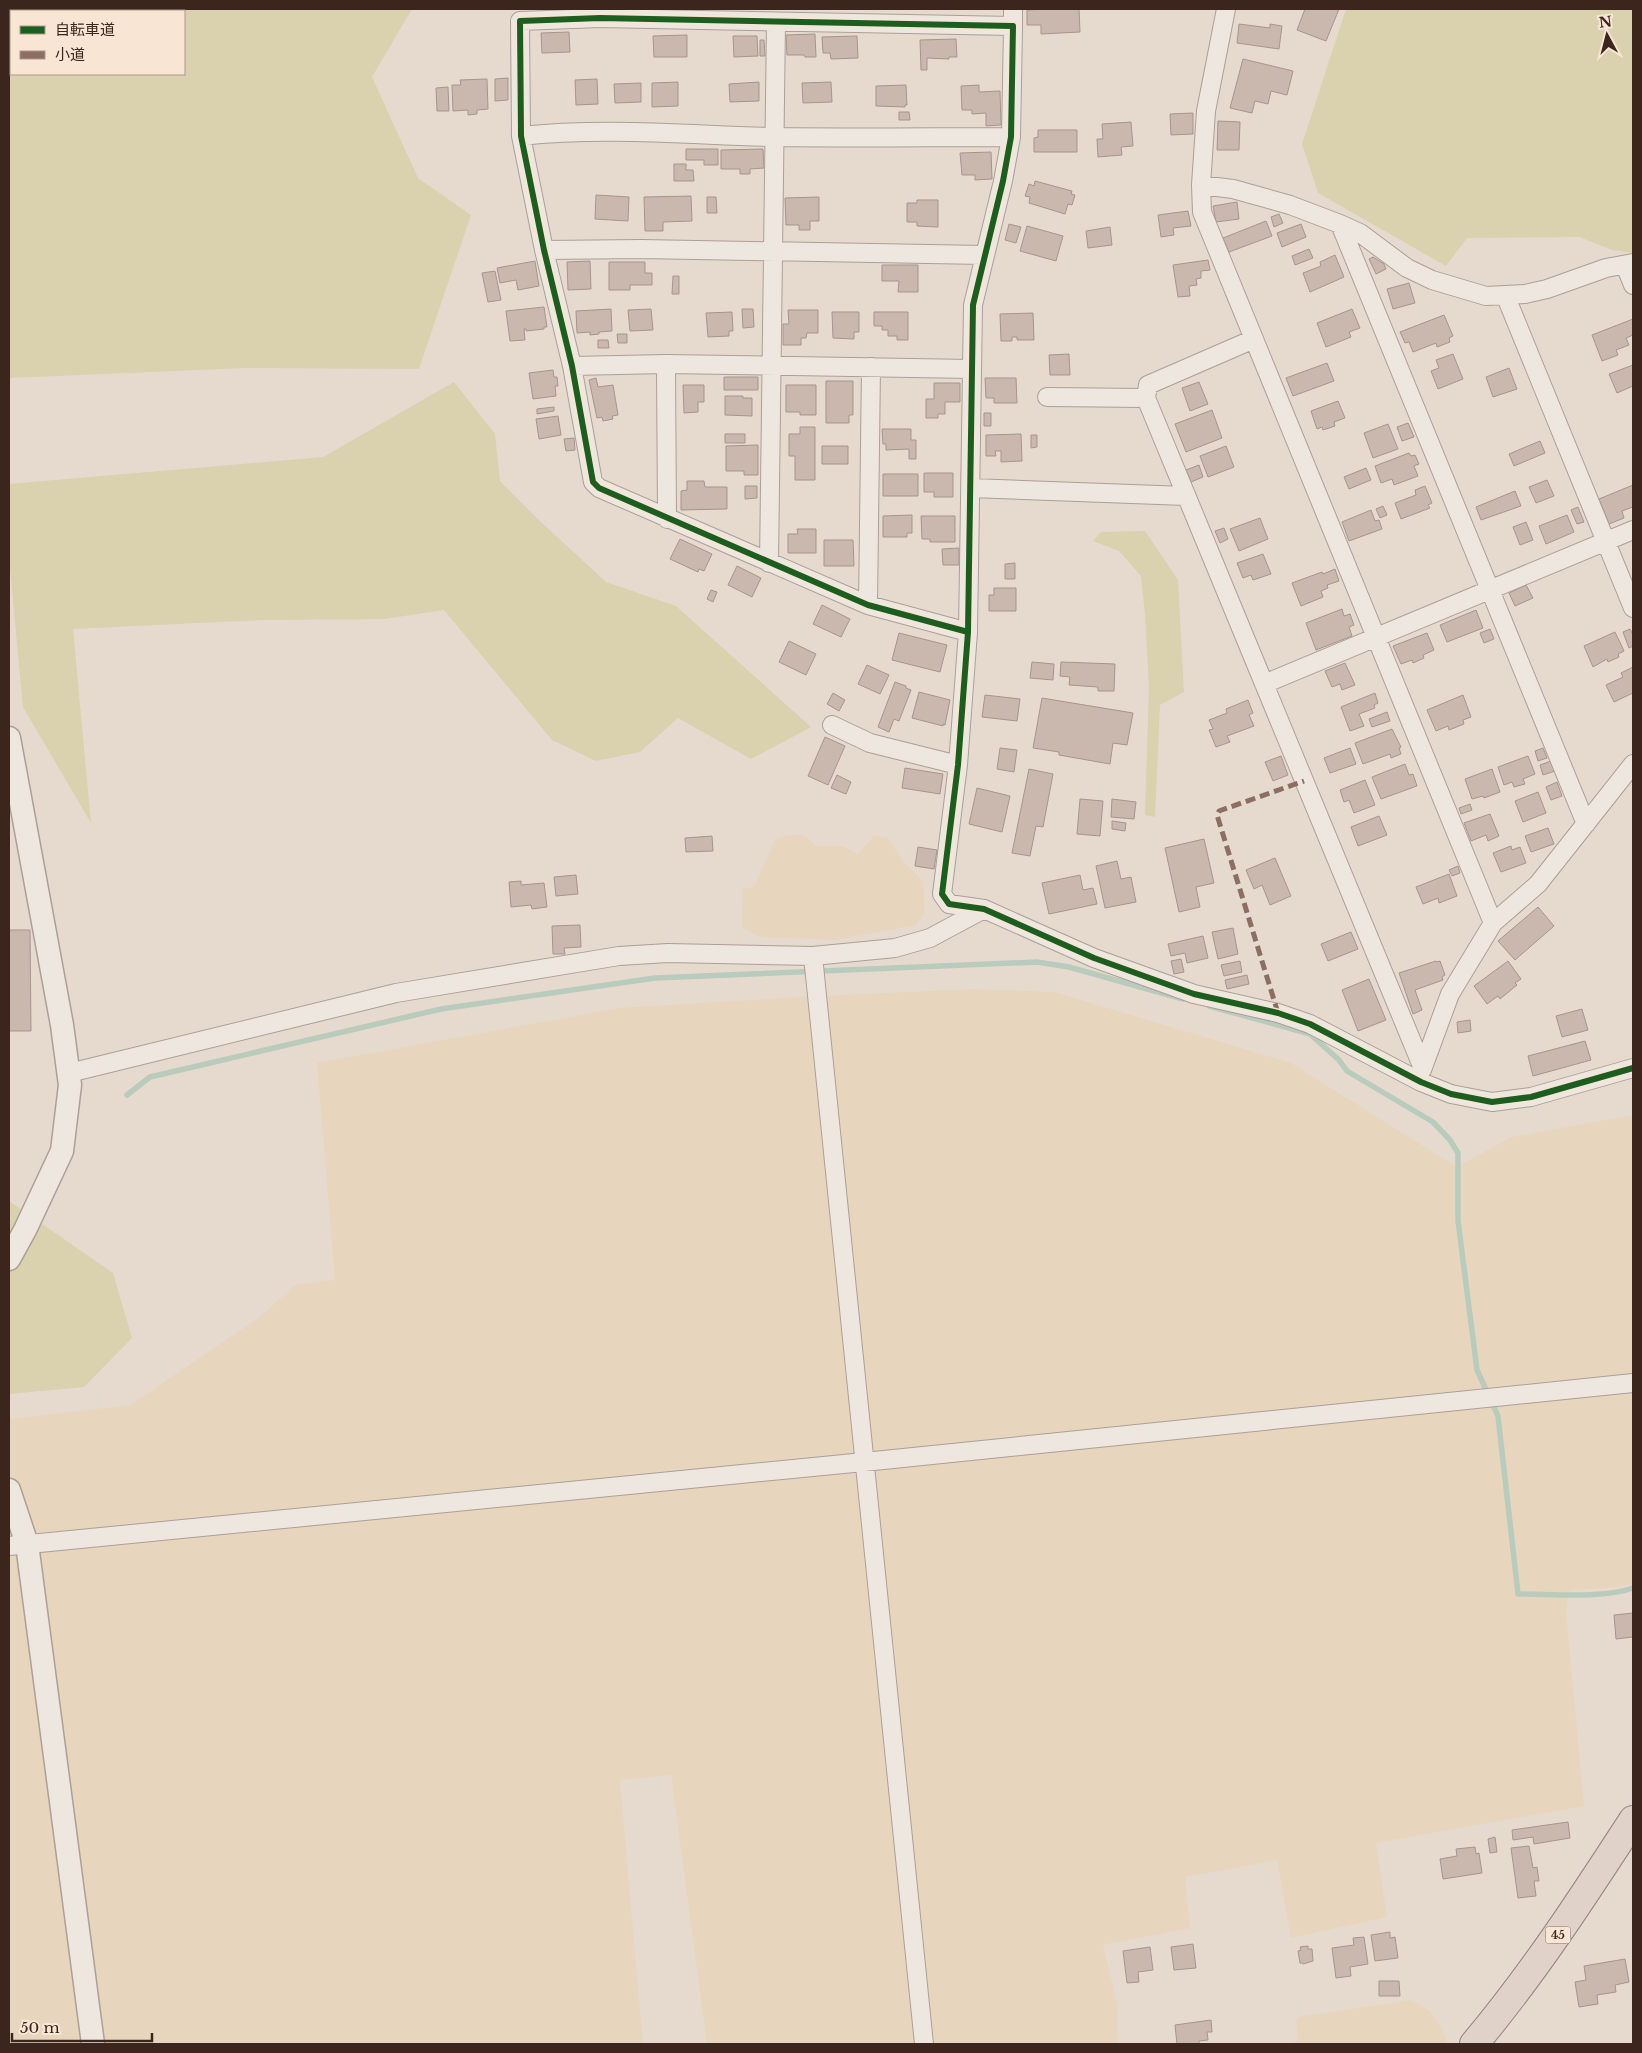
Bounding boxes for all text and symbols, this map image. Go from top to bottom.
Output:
legend [10,10,185,75]
north arrow [1582,10,1632,60]
text: N [1598,12,1613,32]
text: 自転車道 [55,20,115,39]
text: 小道 [55,45,85,64]
road number: 45 [1546,1926,1570,1944]
scale bar [12,2010,152,2042]
text: 50 m [20,2018,60,2037]

